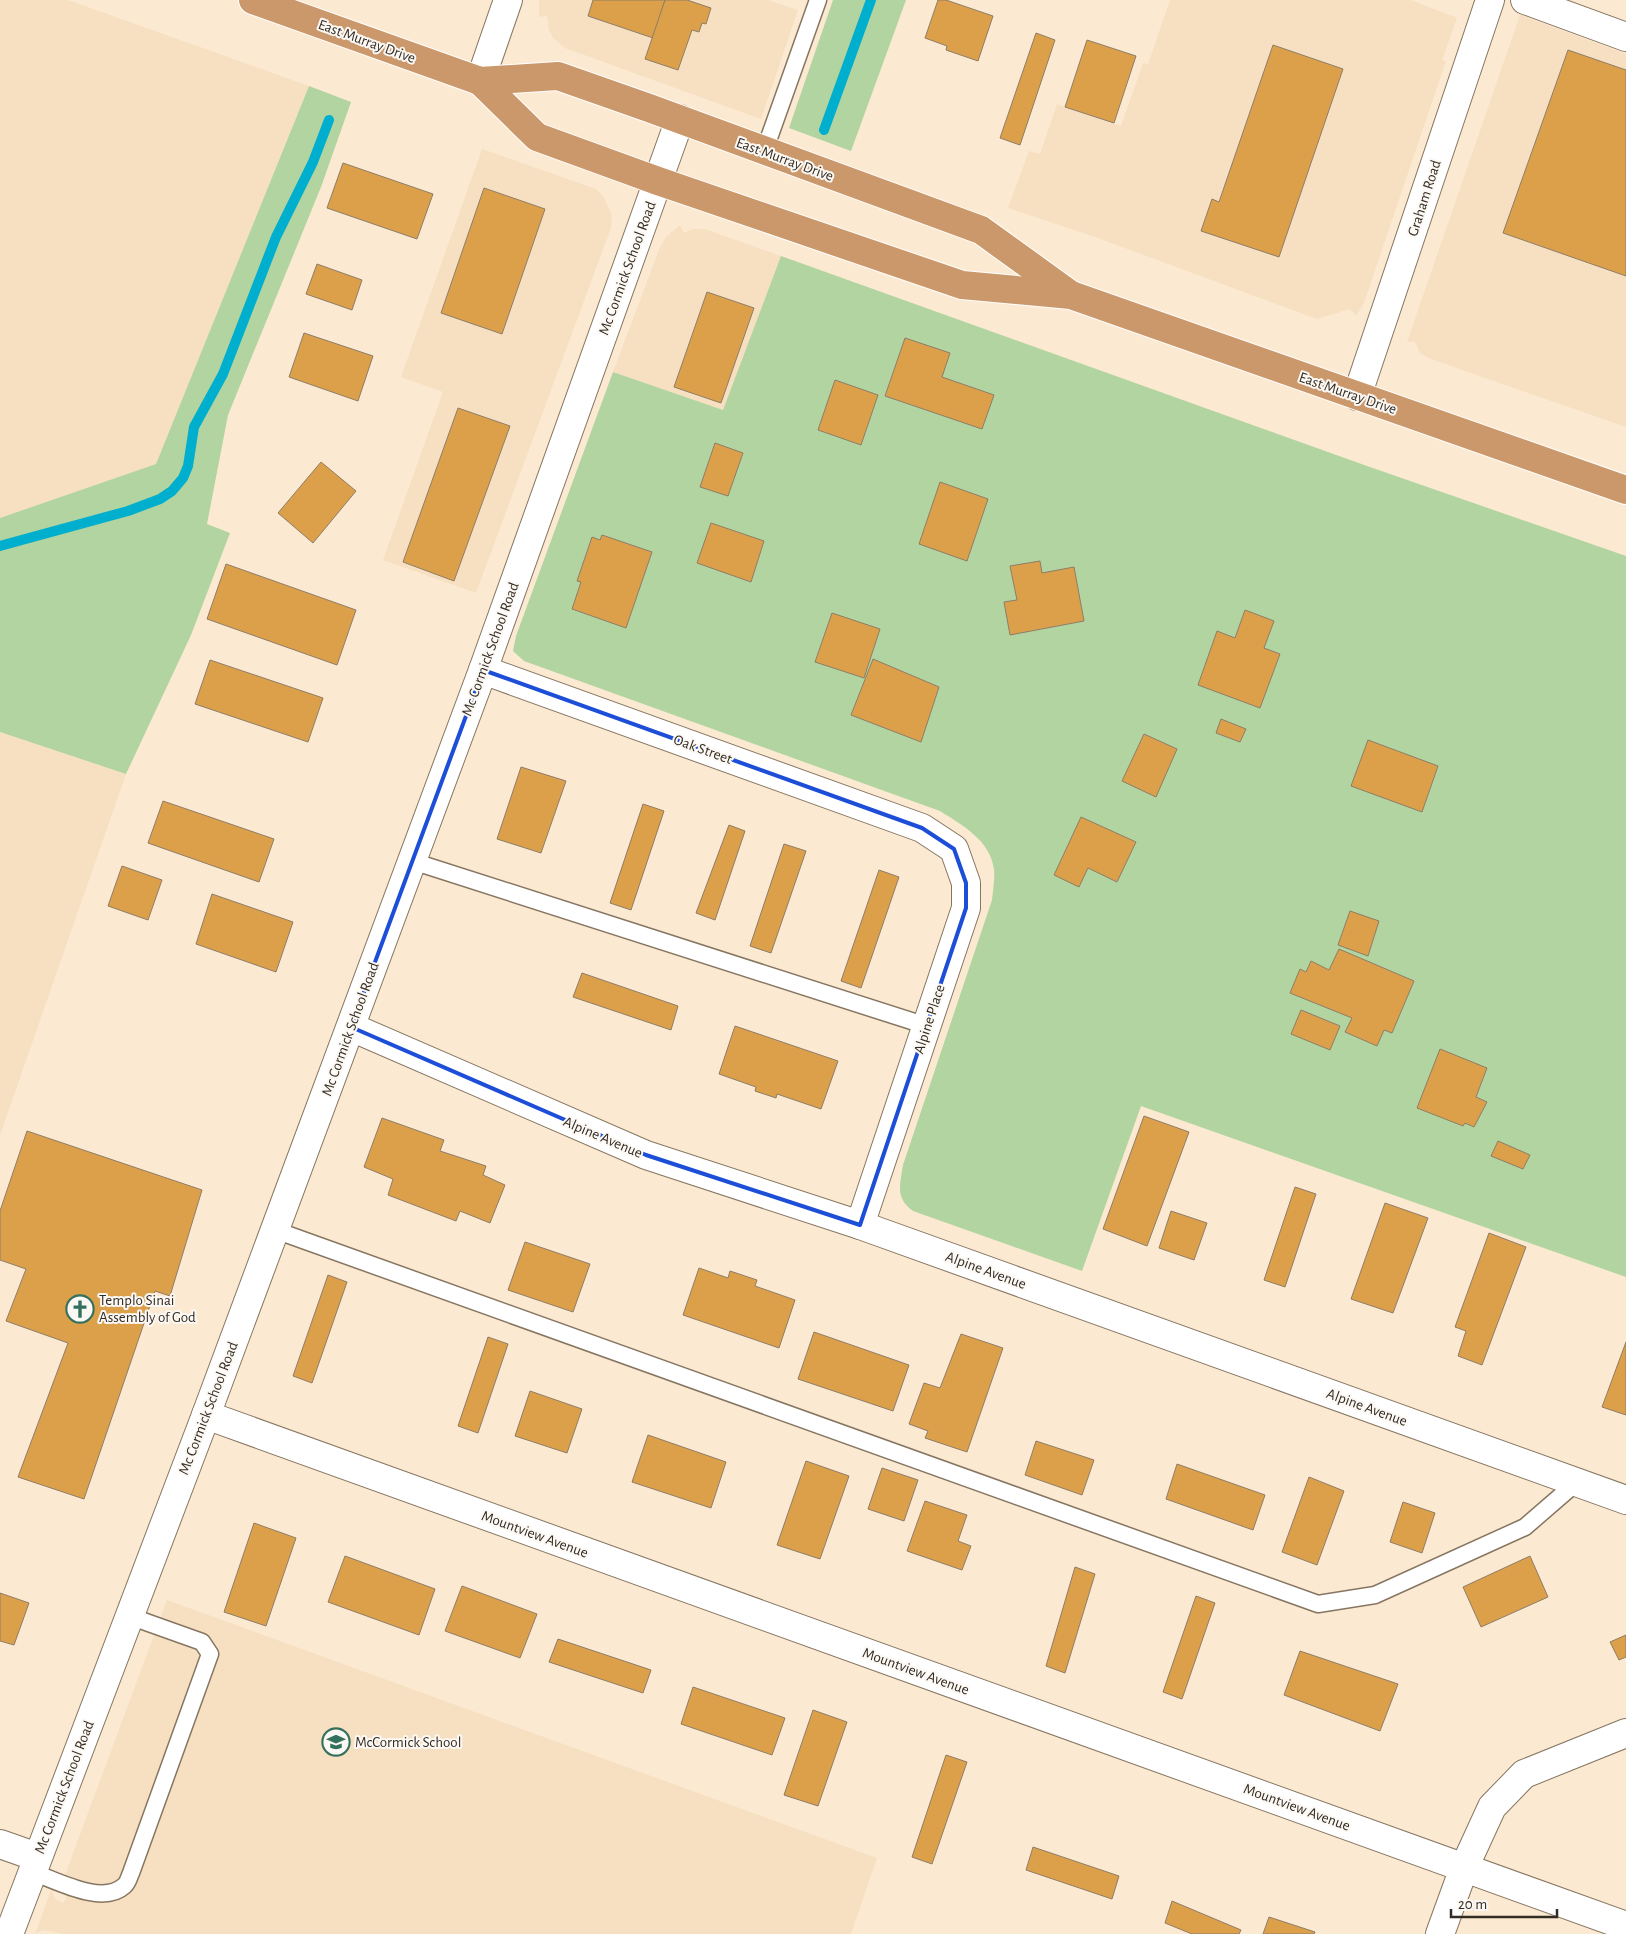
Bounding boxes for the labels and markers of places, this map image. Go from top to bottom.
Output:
place label: Templo Sinai Assembly of God [99,1293,196,1325]
church icon: Templo Sinai Assembly of God [65,1294,95,1324]
school or university icon: McCormick School [321,1727,351,1757]
place label: McCormick School [355,1735,461,1750]

